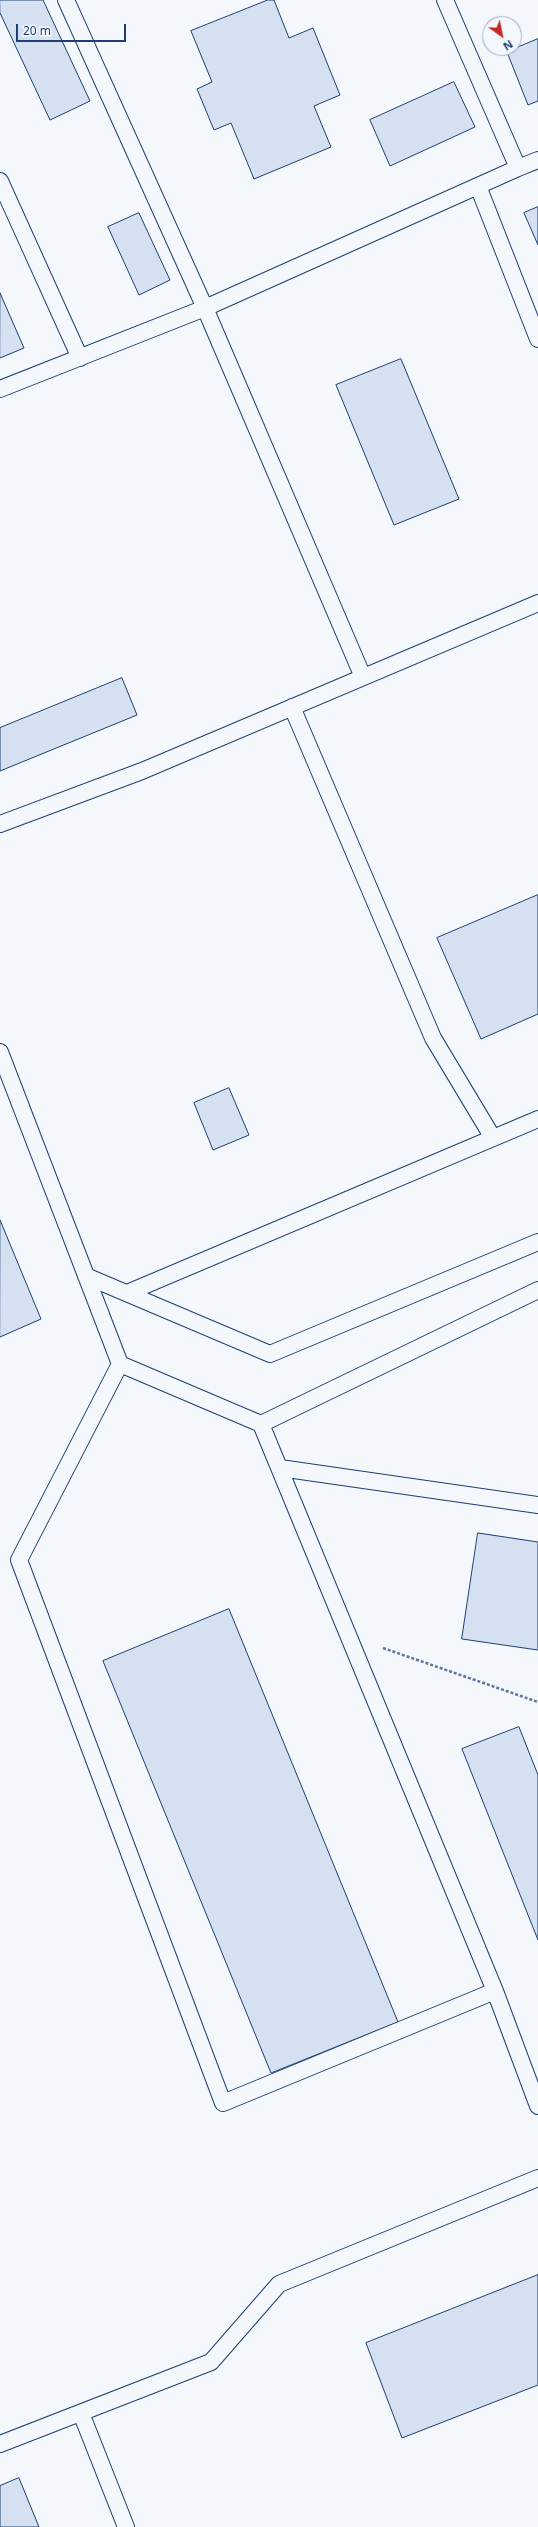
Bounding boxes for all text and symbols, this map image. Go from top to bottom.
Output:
scale bar [18,16,128,42]
north arrow [482,16,522,56]
text: 20 m [23,22,51,39]
text: N [500,37,516,54]

